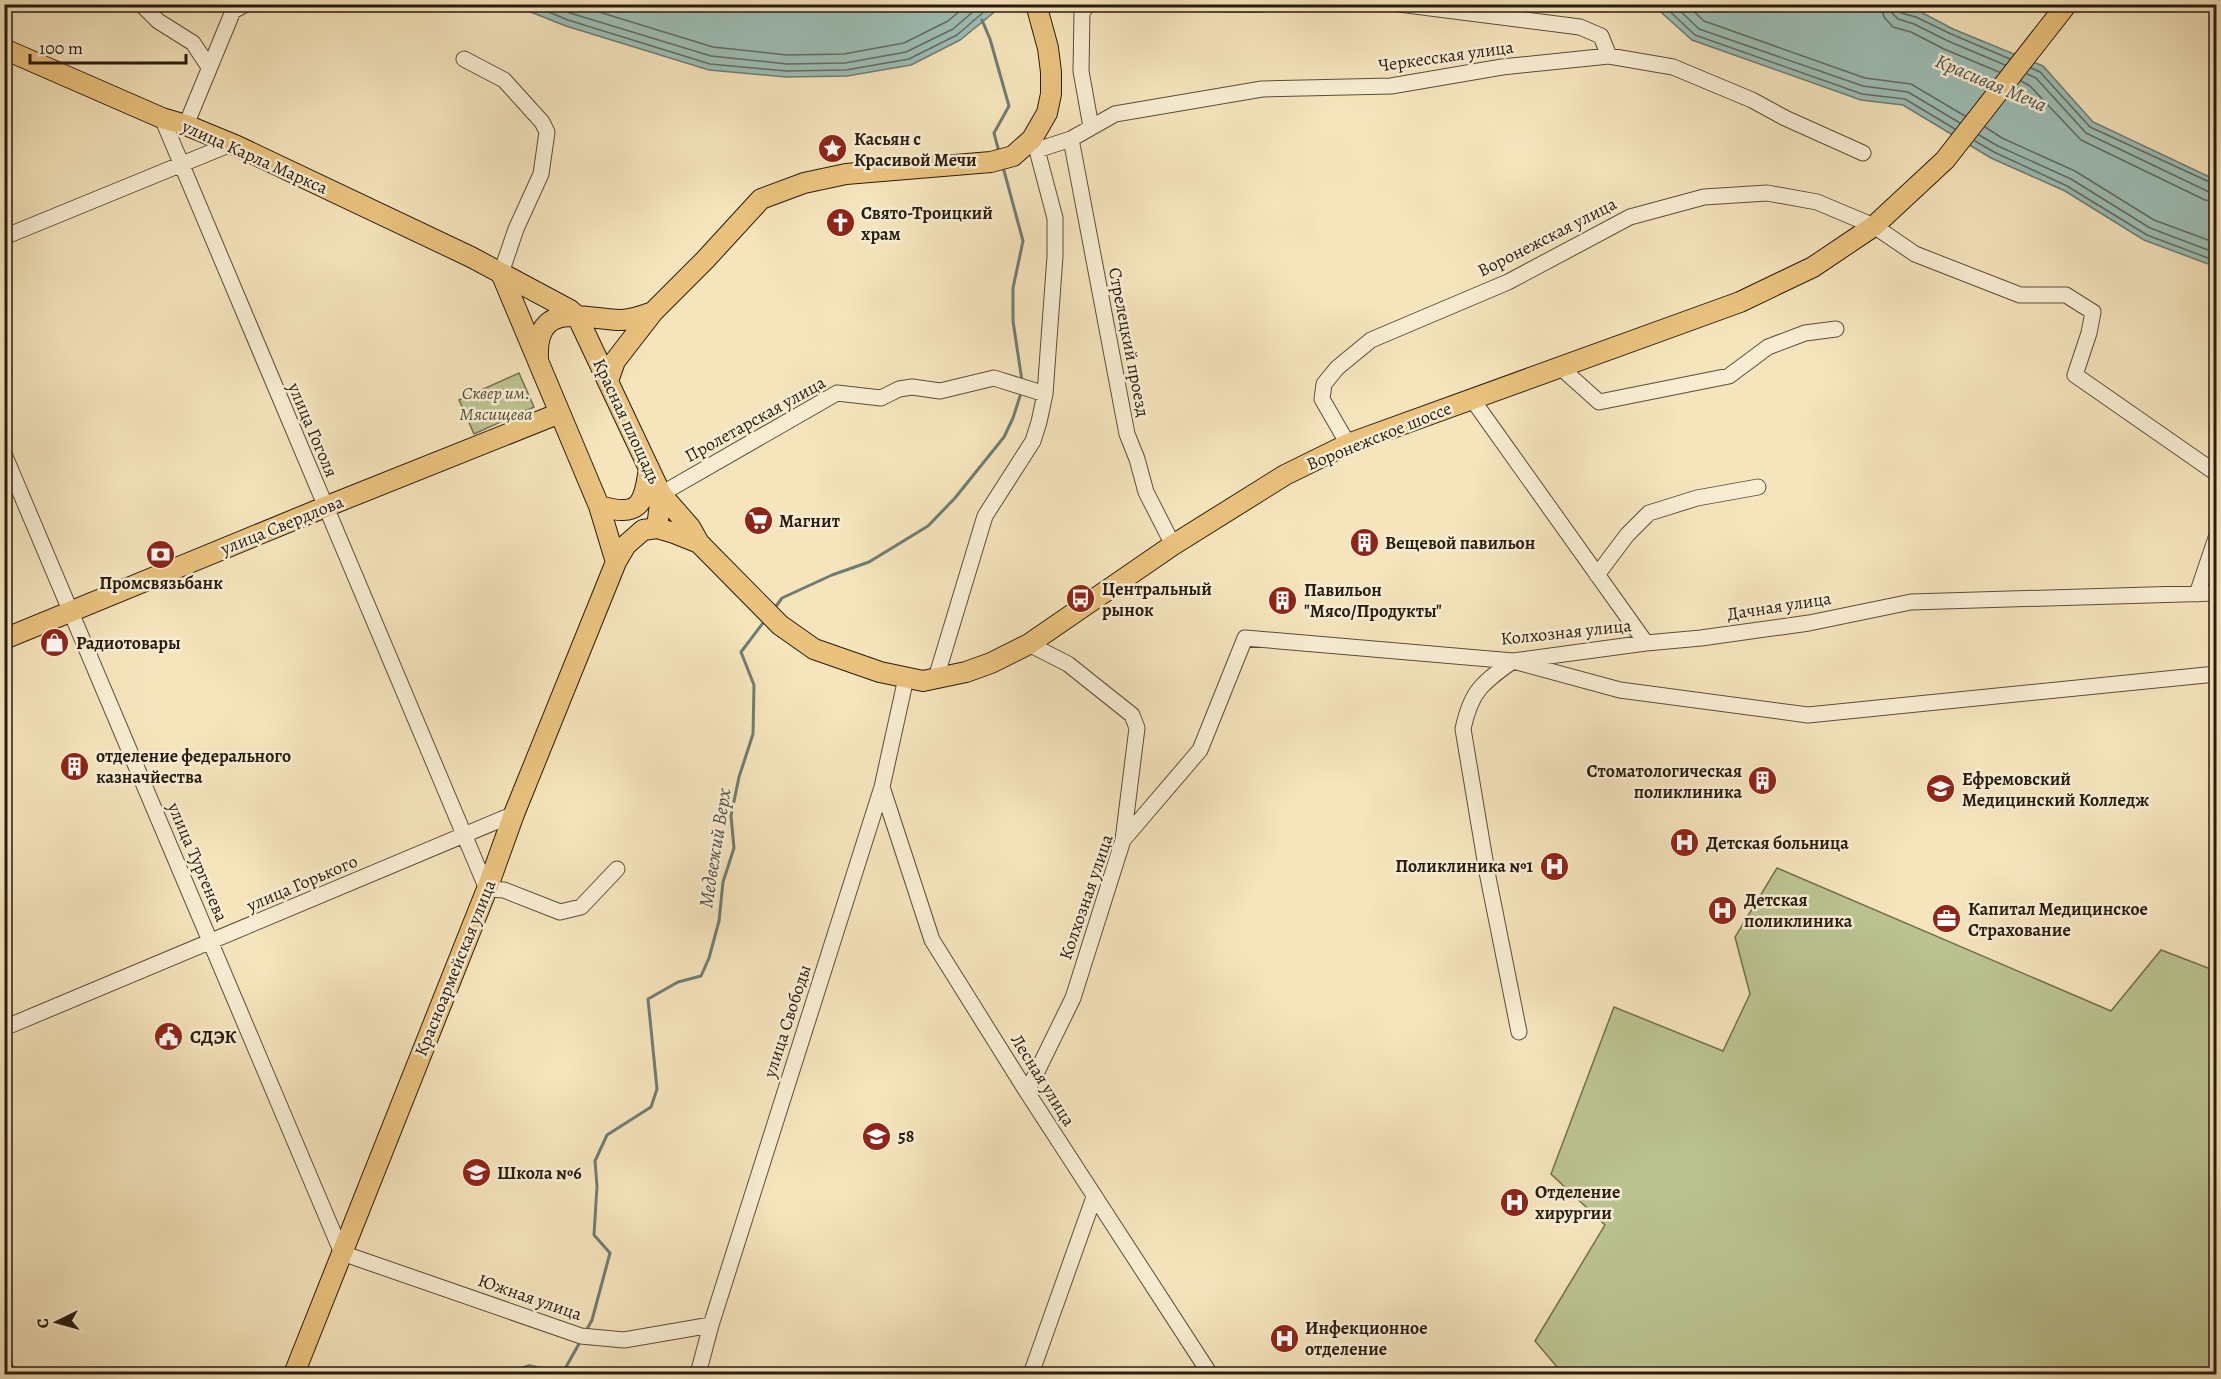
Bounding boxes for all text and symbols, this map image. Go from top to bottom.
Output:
scale bar [30,27,186,65]
street label: Черкесская улица [1377,35,1516,77]
text: 100 m [39,36,83,60]
water label: Красивая Меча [1931,47,2051,119]
street label: улица Карла Маркса [177,114,332,200]
place label: Касьян с Красивой Мечи [854,127,977,172]
place icon: Касьян с Красивой Мечи [817,133,849,165]
street label: Воронежская улица [1473,191,1621,282]
place label: Свято-Троицкий храм [861,201,993,246]
church icon: Свято-Троицкий храм [824,207,856,239]
street label: Стрелецкий проезд [1103,265,1155,419]
street label: Красная площадь [587,354,667,488]
street label: Пролетарская улица [680,370,830,468]
street label: улица Гоголя [282,378,344,481]
park label: Сквер им. Мясищева [459,381,533,426]
street label: Воронежское шоссе [1303,396,1455,476]
street label: улица Свердлова [216,489,348,561]
supermarket icon: Магнит [742,505,774,537]
place label: Магнит [779,509,840,533]
building icon: Вещевой павильон [1348,527,1380,559]
place label: Вещевой павильон [1385,531,1535,555]
bank icon: Промсвязьбанк [145,538,177,570]
place label: Промсвязьбанк [99,571,223,595]
place label: Центральный рынок [1102,577,1212,622]
place label: Павильон "Мясо/Продукты" [1304,578,1442,623]
bus stop icon: Центральный рынок [1065,583,1097,615]
building icon: Павильон "Мясо/Продукты" [1267,584,1299,616]
street label: Дачная улица [1725,586,1834,626]
street label: Колхозная улица [1499,613,1633,651]
shop icon: Радиотовары [39,627,71,659]
place label: Радиотовары [76,631,181,655]
place label: отделение федерального казначйества [96,744,291,789]
building icon: отделение федерального казначйества [59,750,91,782]
place label: Стоматологическая поликлиника [1587,759,1742,804]
building icon: Стоматологическая поликлиника [1747,765,1779,797]
place label: Ефремовский Медицинский Колледж [1962,767,2149,812]
school or university icon: Ефремовский Медицинский Колледж [1925,773,1957,805]
water label: Медвежий Верх [692,785,738,910]
street label: улица Тургенева [162,798,234,926]
hospital icon: Детская больница [1669,827,1701,859]
street label: Колхозная улица [1053,830,1119,963]
place label: Детская больница [1706,831,1849,855]
street label: улица Горького [242,849,361,918]
hospital icon: Поликлиника №1 [1538,850,1570,882]
place label: Поликлиника №1 [1395,854,1534,878]
street label: Красноармейская улица [409,876,502,1060]
place label: Детская поликлиника [1744,888,1853,933]
hospital icon: Детская поликлиника [1707,894,1739,926]
place label: Капитал Медицинское Страхование [1968,897,2148,942]
office icon: Капитал Медицинское Страхование [1931,903,1963,935]
street label: улица Свободы [757,961,817,1082]
public building icon: СДЭК [153,1021,185,1053]
place label: СДЭК [190,1025,237,1049]
street label: Лесная улица [1005,1029,1081,1131]
school or university icon: 58 [861,1120,893,1152]
place label: 58 [898,1124,914,1148]
school or university icon: Школа №6 [460,1157,492,1189]
place label: Школа №6 [497,1161,582,1185]
place label: Отделение хирургии [1535,1180,1620,1225]
hospital icon: Отделение хирургии [1498,1186,1530,1218]
street label: Южная улица [475,1268,586,1326]
north arrow [27,1292,87,1352]
place label: Инфекционное отделение [1305,1316,1427,1361]
text: С [32,1317,54,1329]
hospital icon: Инфекционное отделение [1268,1322,1300,1354]

